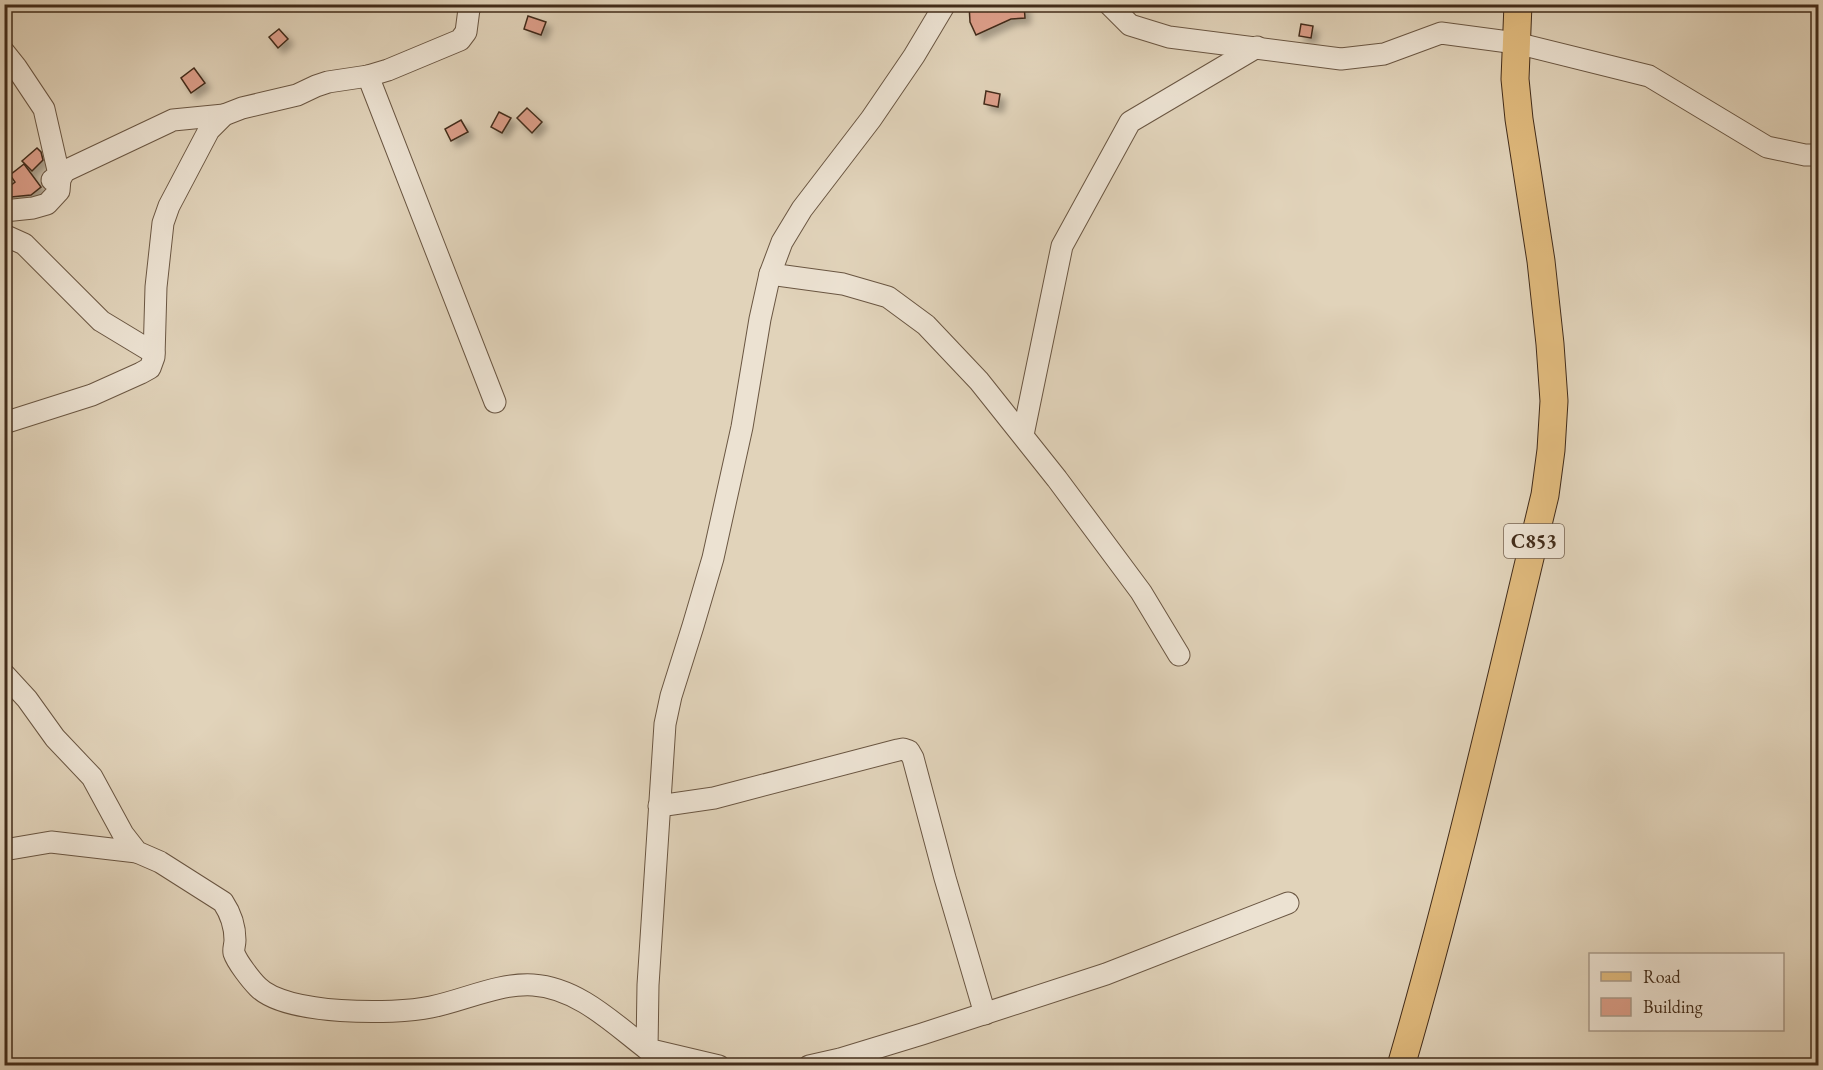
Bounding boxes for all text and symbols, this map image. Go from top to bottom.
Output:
road number: C853 [1504,524,1564,558]
legend [1589,953,1784,1031]
text: Road [1643,965,1682,988]
text: Building [1643,995,1703,1018]

